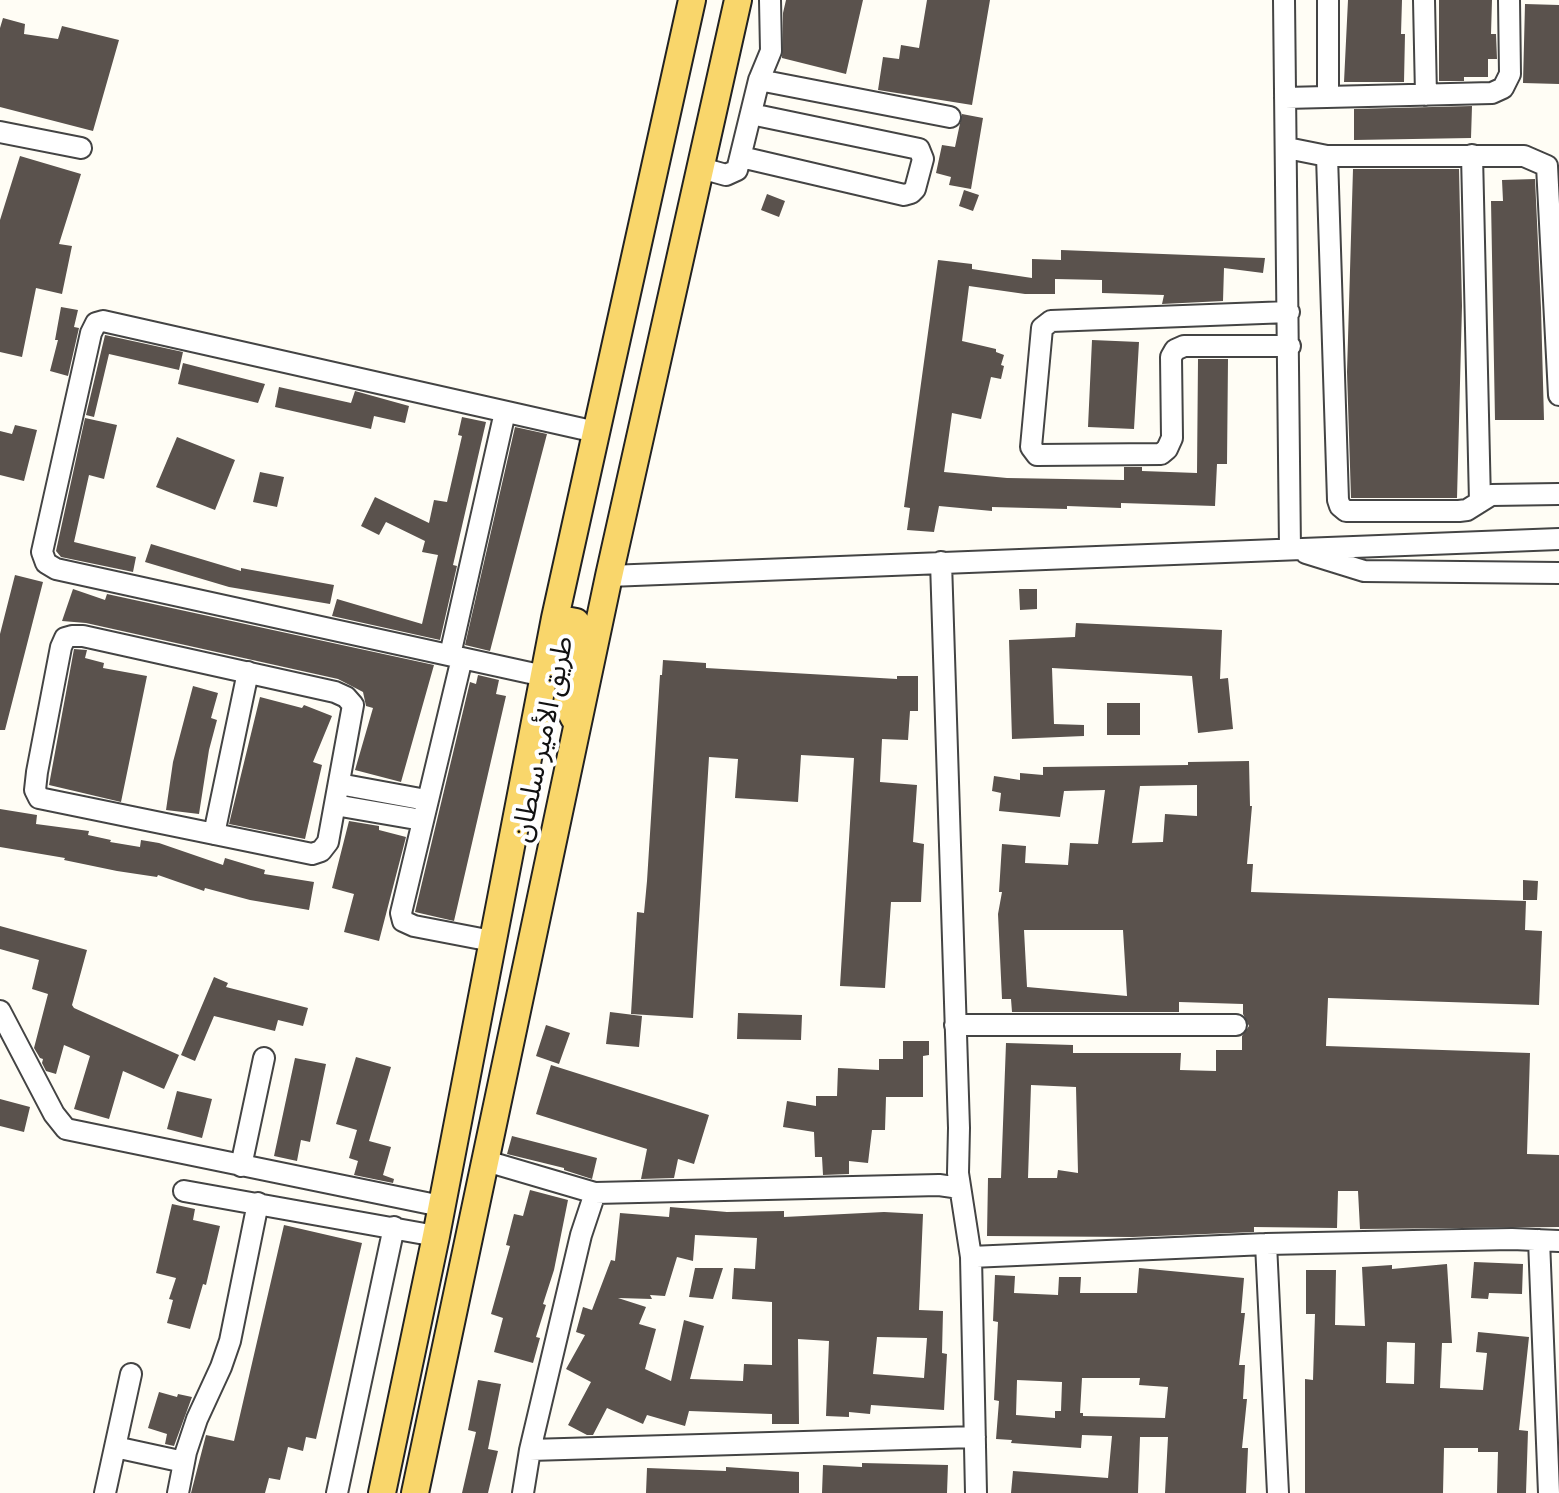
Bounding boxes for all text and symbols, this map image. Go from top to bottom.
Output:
street label: طريق الأمير سلطان [505,633,581,845]

